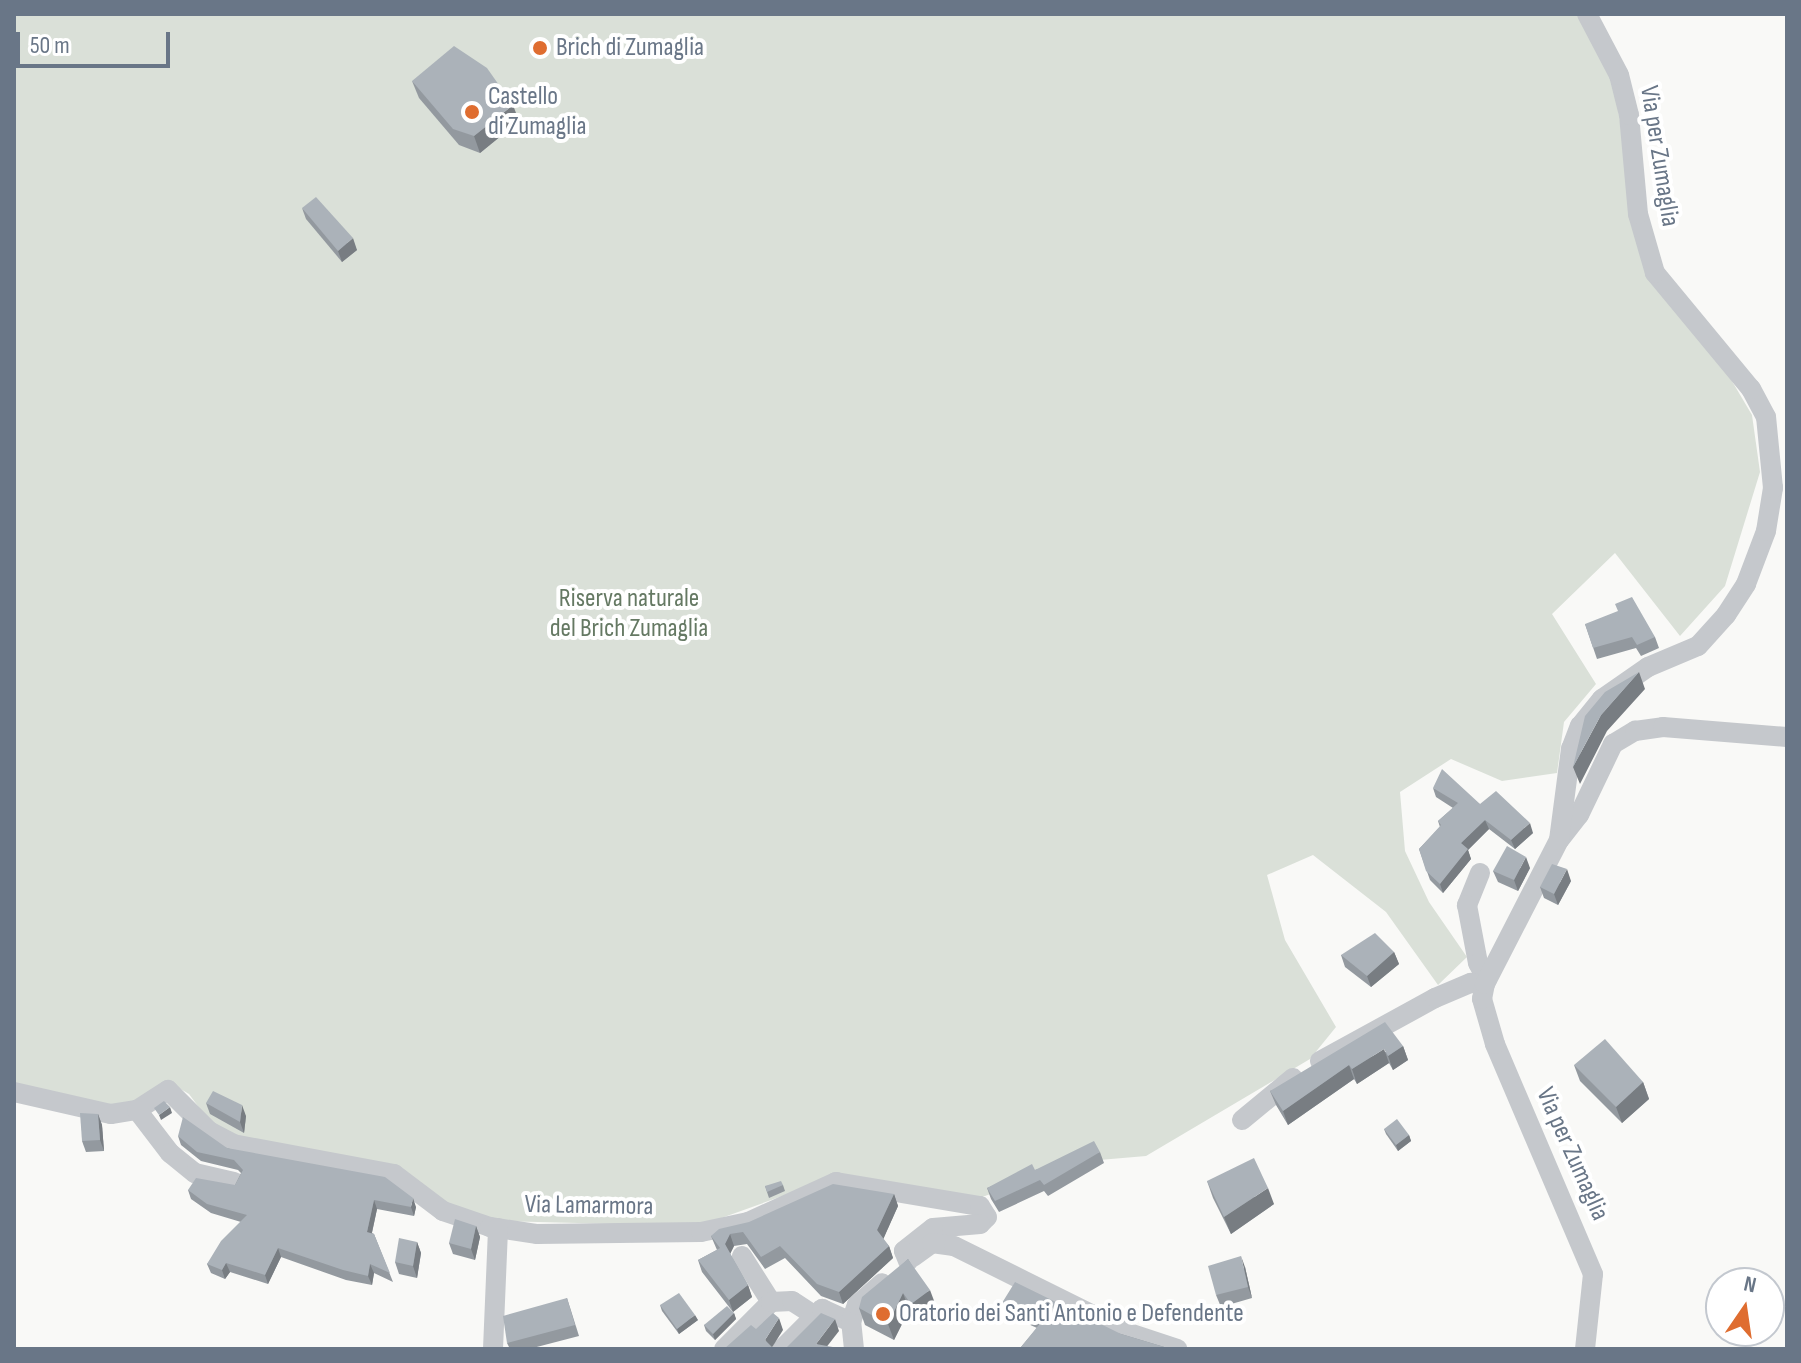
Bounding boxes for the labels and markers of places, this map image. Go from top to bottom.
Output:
place label: Brich di Zumaglia [556,32,704,64]
marker: Brich di Zumaglia [531,39,549,57]
place label: Castello di Zumaglia [488,81,586,142]
marker: Castello di Zumaglia [463,103,481,121]
place label: Oratorio dei Santi Antonio e Defendente [899,1298,1244,1330]
marker: Oratorio dei Santi Antonio e Defendente [874,1305,892,1323]

